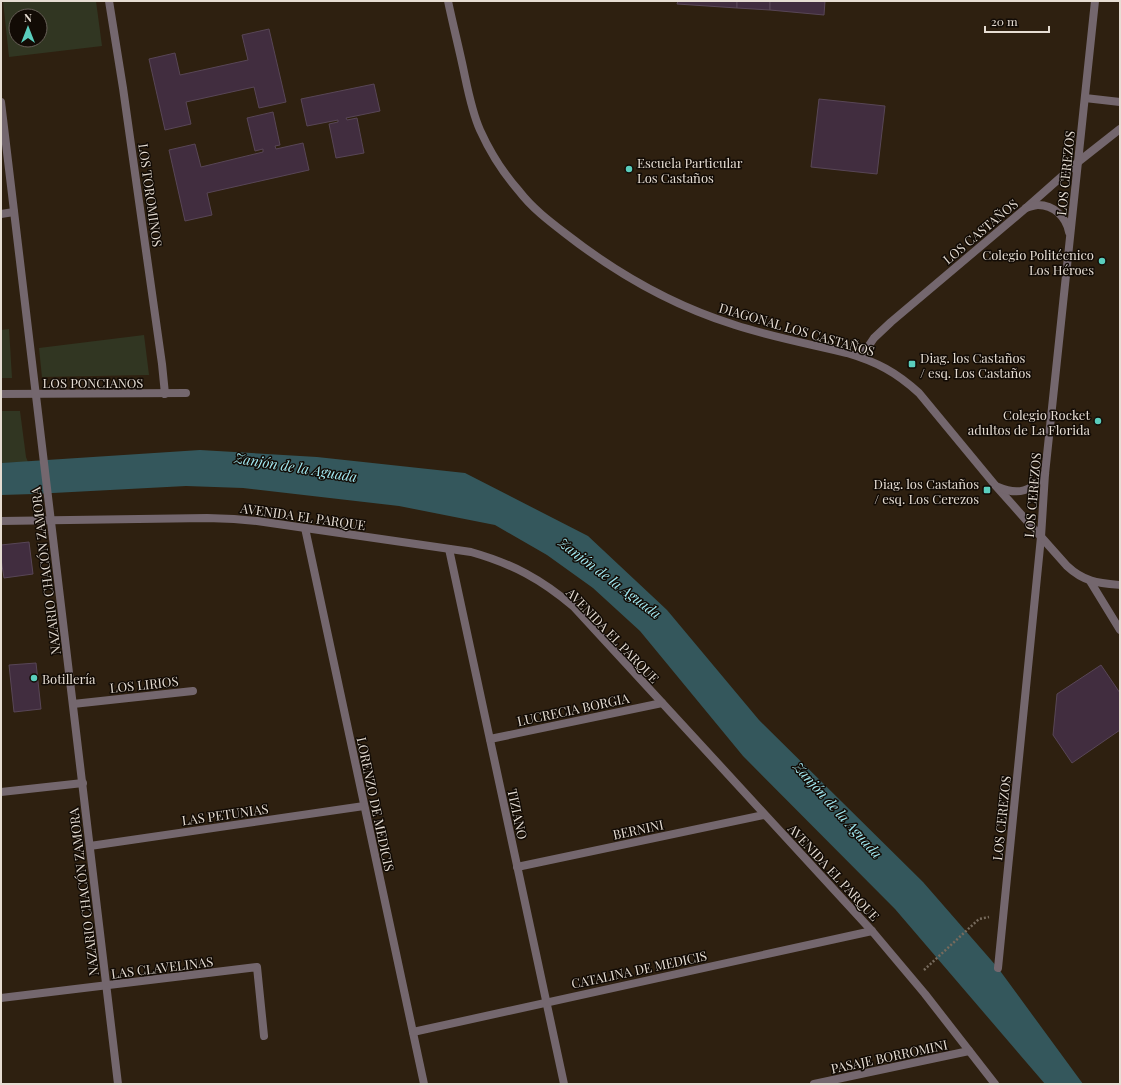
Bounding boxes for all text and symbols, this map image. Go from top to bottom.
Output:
north arrow [8,8,48,48]
scale bar [985,8,1049,34]
text: N [24,10,32,25]
text: 20 m [991,13,1018,29]
street label: LOS CEREZOS [1052,130,1078,216]
street label: LOS TOROMINOS [135,142,167,248]
place label: Escuela Particular Los Castaños [637,154,743,186]
marker: Escuela Particular Los Castaños [624,164,634,174]
street label: LOS CASTAÑOS [939,195,1021,267]
place label: Colegio Politécnico Los Héroes [982,246,1094,278]
marker: Colegio Politécnico Los Héroes [1097,256,1107,266]
street label: DIAGONAL LOS CASTAÑOS [717,299,877,359]
place label: Diag. los Castaños / esq. Los Castaños [920,349,1031,381]
marker: Diag. los Castaños / esq. Los Castaños [907,359,917,369]
street label: LOS PONCIANOS [43,374,143,391]
place label: Colegio Rocket adultos de La Florida [968,406,1091,438]
marker: Colegio Rocket adultos de La Florida [1093,416,1103,426]
water label: Zanjón de la Aguada [232,448,359,486]
street label: LOS CEREZOS [1020,452,1044,538]
place label: Diag. los Castaños / esq. Los Cerezos [874,475,979,507]
street label: NAZARIO CHACÓN ZAMORA [26,485,64,656]
marker: Diag. los Castaños / esq. Los Cerezos [982,485,992,495]
street label: AVENIDA EL PARQUE [238,499,367,533]
water label: Zanjón de la Aguada [554,533,665,623]
street label: AVENIDA EL PARQUE [562,583,663,686]
place label: Botillería [42,670,96,687]
street label: LOS LIRIOS [109,672,179,696]
marker: Botillería [29,673,39,683]
street label: LUCRECIA BORGIA [515,689,631,729]
street label: LORENZO DE MEDICIS [353,735,399,873]
water label: Zanjón de la Aguada [789,757,887,862]
street label: LOS CEREZOS [988,775,1014,861]
street label: TIZIANO [504,787,532,841]
street label: LAS PETUNIAS [181,800,269,828]
street label: NAZARIO CHACÓN ZAMORA [64,806,102,977]
street label: BERNINI [611,815,665,843]
street label: AVENIDA EL PARQUE [784,819,883,924]
street label: CATALINA DE MEDICIS [570,946,708,992]
street label: LAS CLAVELINAS [110,952,214,982]
street label: PASAJE BORROMINI [829,1035,949,1077]

